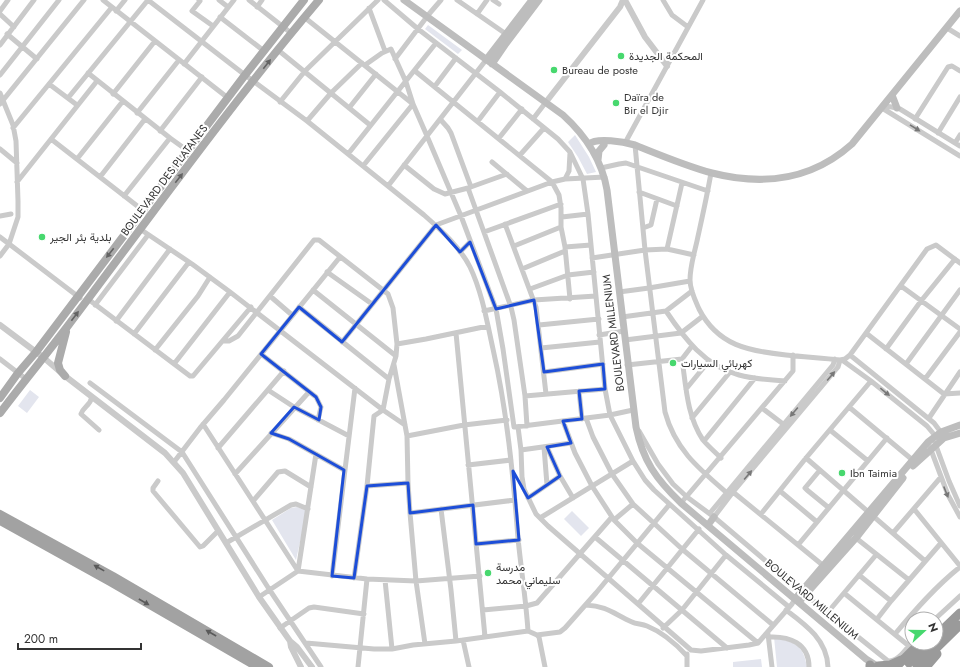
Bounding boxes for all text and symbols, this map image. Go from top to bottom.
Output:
place label: المحكمة الجديدة [629,48,703,64]
marker: المحكمة الجديدة [616,51,626,61]
one-way arrow [262,59,271,70]
place label: Bureau de poste [562,62,638,78]
marker: Bureau de poste [549,65,559,75]
place label: Daïra de Bir el Djir [624,89,669,118]
marker: Daïra de Bir el Djir [611,98,621,108]
street label: BOULEVARD DES PLATANES [117,121,211,239]
one-way arrow [910,125,921,132]
one-way arrow [175,173,183,184]
place label: بلدية بئر الجير [49,229,112,245]
marker: بلدية بئر الجير [37,232,47,242]
one-way arrow [106,247,114,258]
street label: BOULEVARD MILLENIUM [598,274,628,392]
one-way arrow [71,310,80,321]
place label: كهربائي السيارات [681,355,752,373]
marker: كهربائي السيارات [668,358,678,368]
one-way arrow [827,370,836,381]
one-way arrow [879,387,890,396]
one-way arrow [789,406,798,417]
place label: Ibn Taimia [850,465,897,481]
marker: Ibn Taimia [837,468,847,478]
one-way arrow [743,470,752,481]
one-way arrow [944,486,950,498]
street label: BOULEVARD MILLENIUM [762,555,862,643]
place label: مدرسة سليماني محمد [496,559,561,590]
one-way arrow [93,564,105,571]
marker: مدرسة سليماني محمد [483,568,493,578]
one-way arrow [138,598,150,605]
north arrow [904,611,944,651]
text: N [924,620,942,634]
scale bar [18,625,141,651]
one-way arrow [205,629,217,636]
text: 200 m [24,630,58,648]

